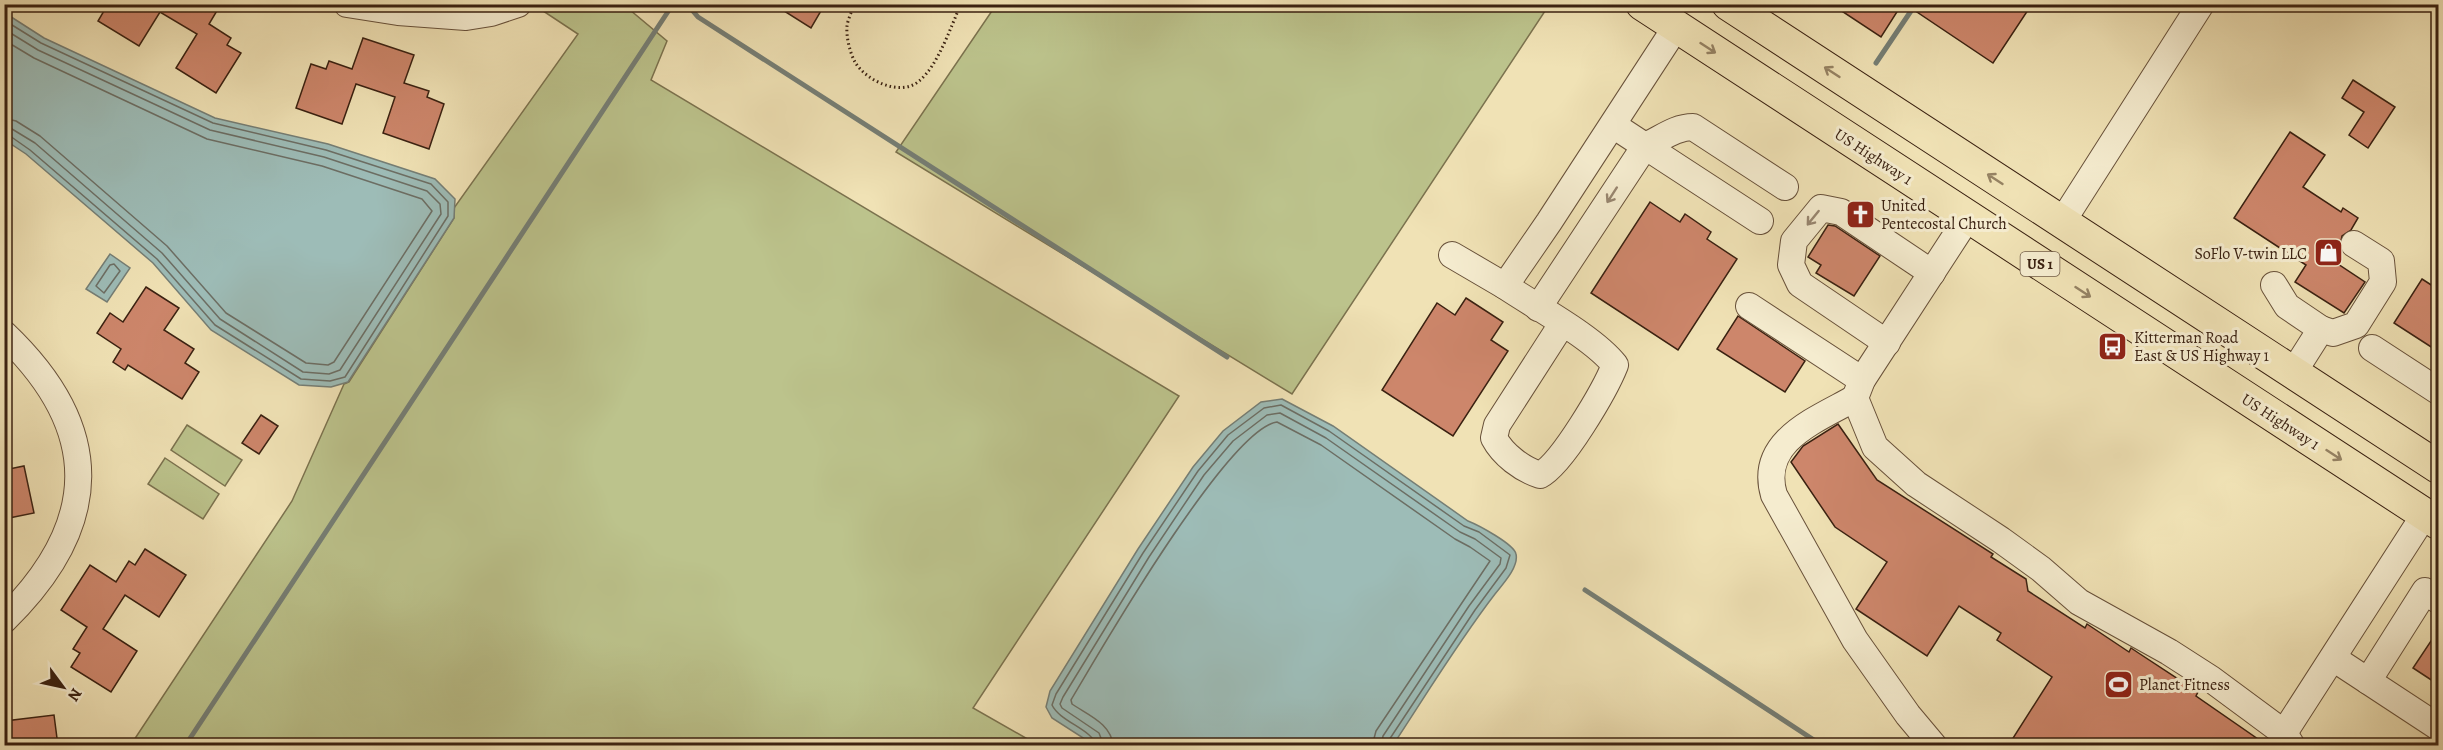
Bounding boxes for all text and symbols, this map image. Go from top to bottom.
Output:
one-way arrow [1699,42,1716,54]
one-way arrow [1824,66,1840,78]
street label: US Highway 1 [1830,123,1917,191]
one-way arrow [1987,172,2004,184]
one-way arrow [1606,186,1618,203]
place label: United Pentecostal Church [1881,195,2007,235]
church icon: United Pentecostal Church [1844,198,1876,230]
one-way arrow [1806,210,1819,226]
shop icon: SoFlo V-twin LLC [2312,237,2344,269]
place label: SoFlo V-twin LLC [2194,243,2307,265]
road number: US 1 [2020,252,2060,276]
one-way arrow [2074,286,2091,298]
place label: Kitterman Road East & US Highway 1 [2134,327,2270,367]
bus stop icon: Kitterman Road East & US Highway 1 [2097,330,2129,362]
street label: US Highway 1 [2237,388,2324,456]
one-way arrow [2326,449,2343,462]
north arrow [33,657,93,717]
sports icon: Planet Fitness [2102,668,2134,700]
place label: Planet Fitness [2139,674,2230,696]
text: N [62,684,87,706]

